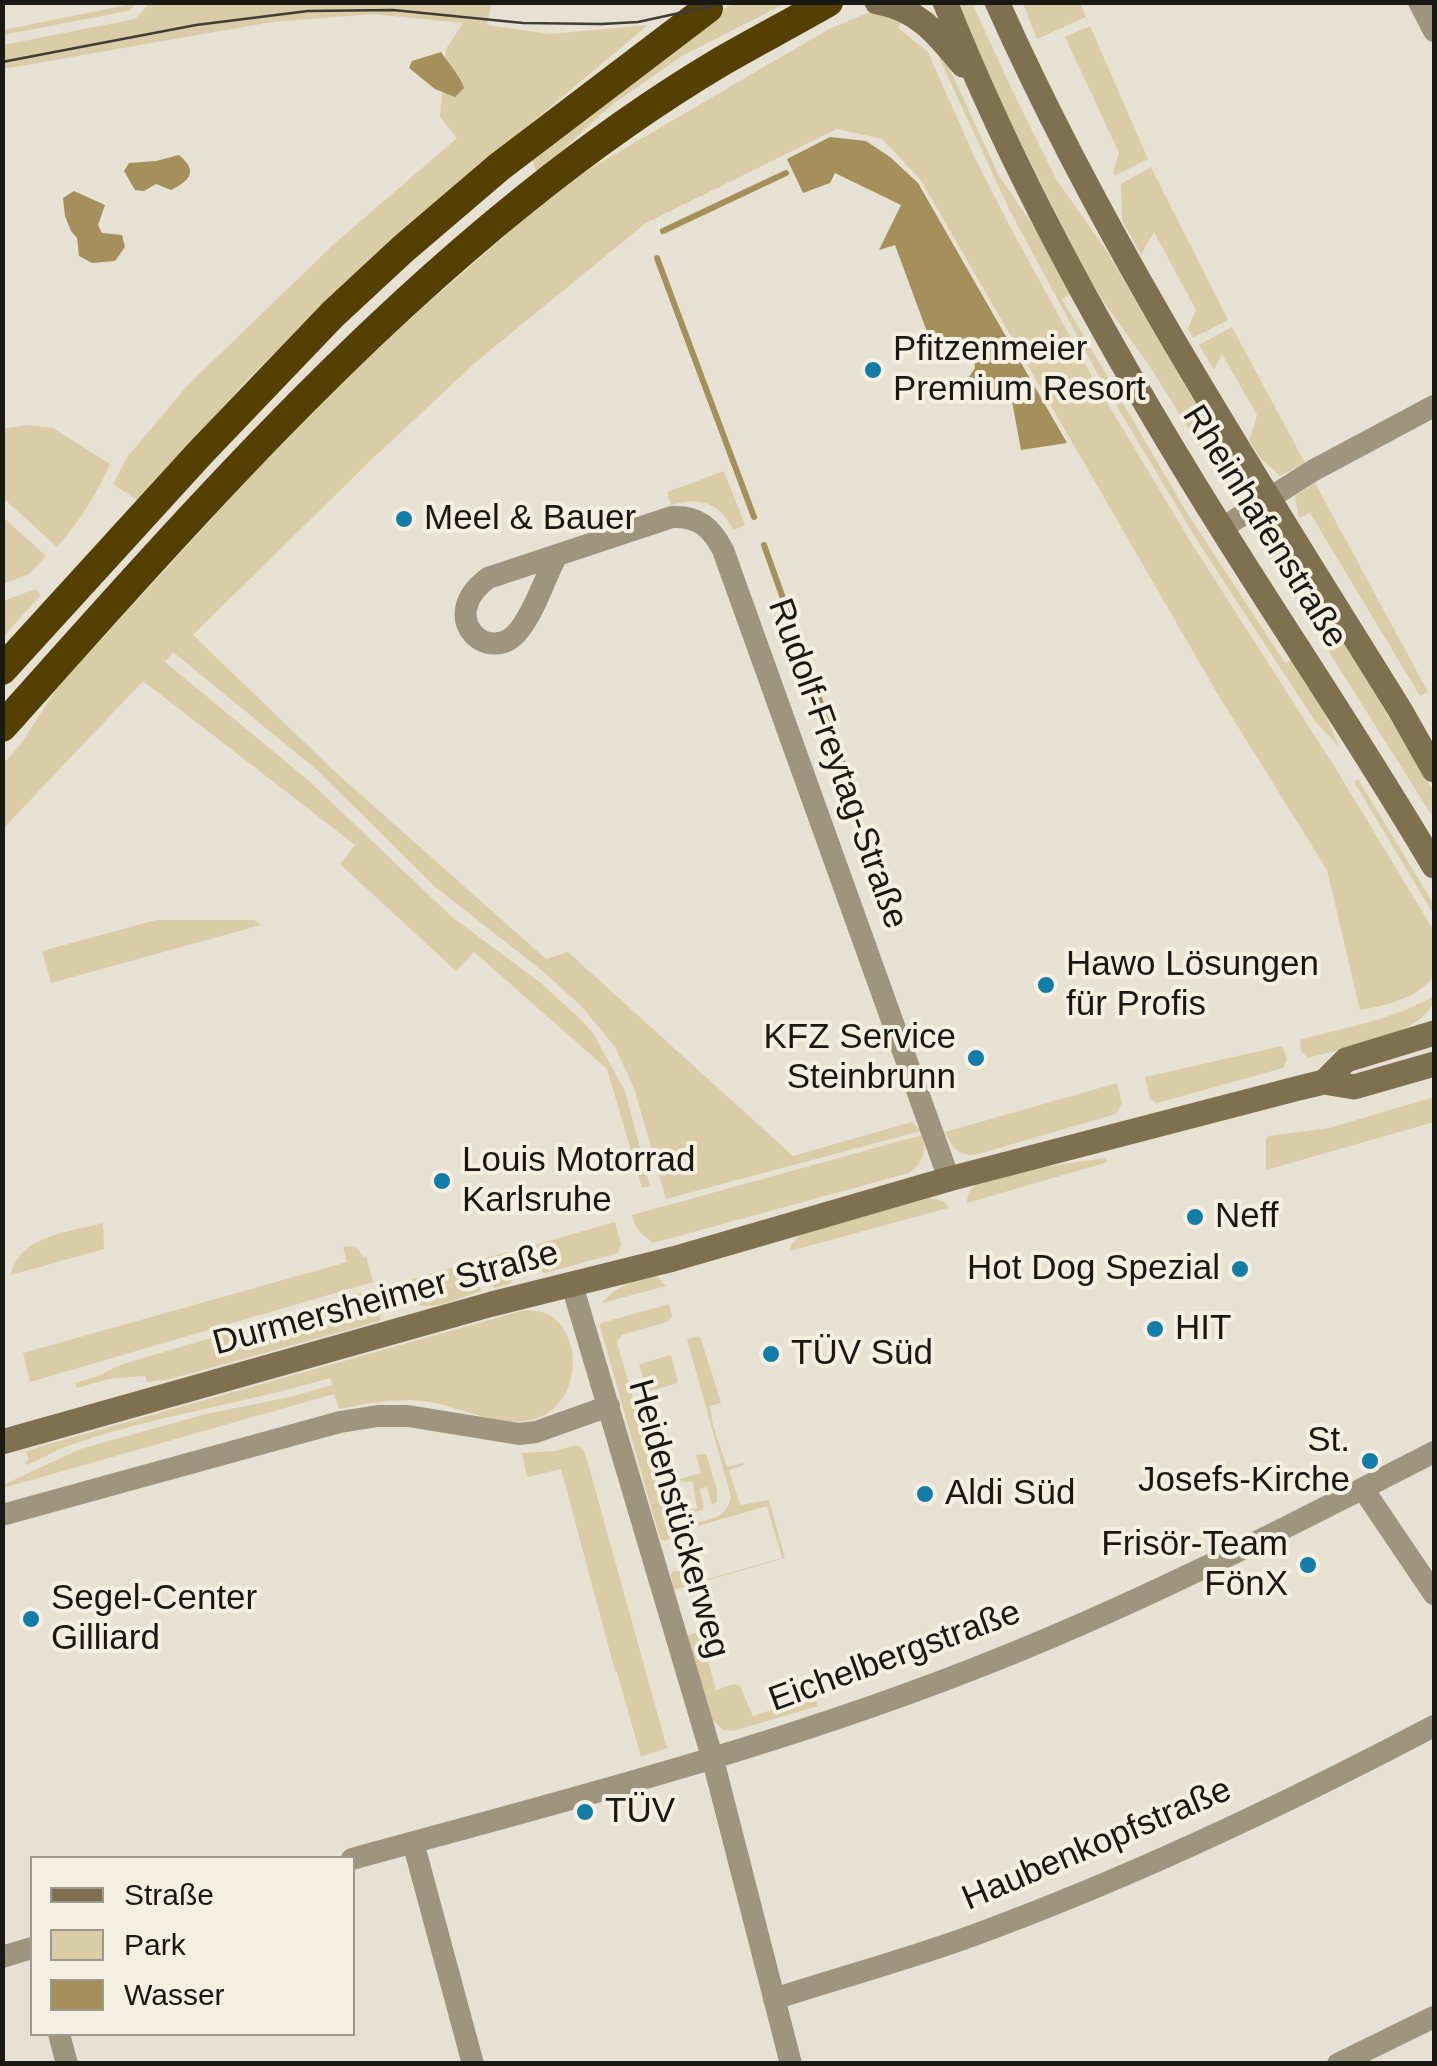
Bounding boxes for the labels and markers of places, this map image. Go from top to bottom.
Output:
place label: Pfitzenmeier Premium Resort [893,329,1146,411]
marker: Pfitzenmeier Premium Resort [862,359,884,381]
place label: Meel & Bauer [424,498,636,540]
marker: Meel & Bauer [393,508,415,530]
place label: Hawo Lösungen für Profis [1066,944,1319,1026]
marker: Hawo Lösungen für Profis [1035,974,1057,996]
place label: KFZ Service Steinbrunn [763,1017,956,1099]
marker: KFZ Service Steinbrunn [965,1047,987,1069]
place label: Louis Motorrad Karlsruhe [462,1140,695,1222]
marker: Louis Motorrad Karlsruhe [431,1170,453,1192]
place label: Neff [1215,1196,1279,1238]
marker: Neff [1184,1206,1206,1228]
place label: Hot Dog Spezial [967,1248,1220,1290]
marker: Hot Dog Spezial [1229,1258,1251,1280]
place label: HIT [1175,1308,1231,1350]
marker: HIT [1144,1318,1166,1340]
place label: TÜV Süd [791,1333,933,1375]
marker: TÜV Süd [760,1343,782,1365]
place label: St. Josefs-Kirche [1138,1420,1350,1502]
marker: St. Josefs-Kirche [1359,1450,1381,1472]
place label: Aldi Süd [945,1473,1075,1515]
marker: Aldi Süd [914,1483,936,1505]
place label: Frisör-Team FönX [1101,1524,1288,1606]
marker: Frisör-Team FönX [1297,1554,1319,1576]
place label: Segel-Center Gilliard [51,1578,257,1660]
marker: Segel-Center Gilliard [20,1608,42,1630]
place label: TÜV [605,1791,675,1833]
marker: TÜV [574,1801,596,1823]

